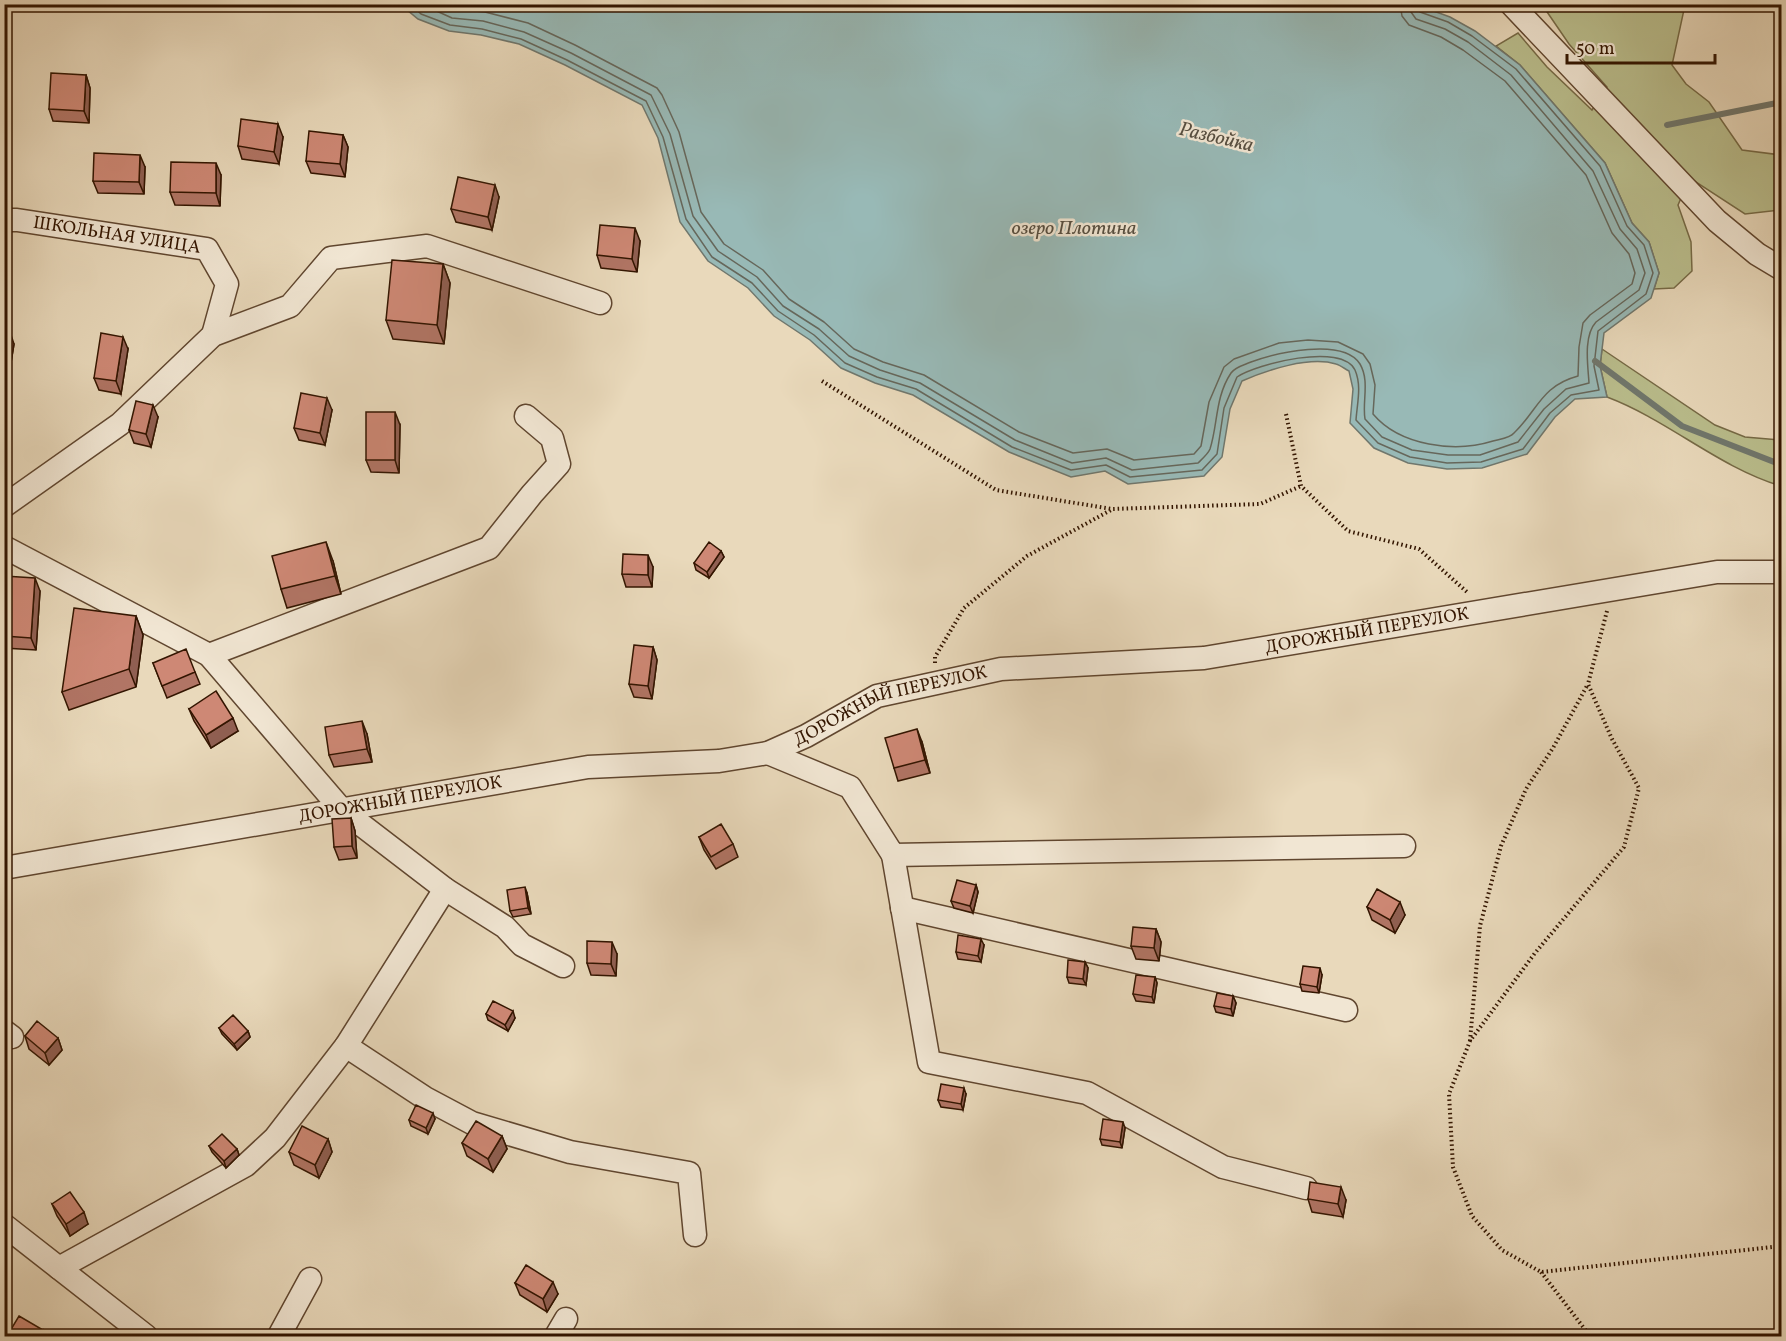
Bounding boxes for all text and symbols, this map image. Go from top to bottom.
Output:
scale bar [1567,27,1716,65]
text: 50 m [1576,37,1615,62]
water label: Разбойка [1176,116,1256,160]
street label: ШКОЛЬНАЯ УЛИЦА [31,210,203,260]
water label: озеро Плотина [1012,215,1136,243]
street label: ДОРОЖНЫЙ ПЕРЕУЛОК [1263,601,1471,660]
street label: ДОРОЖНЫЙ ПЕРЕУЛОК [790,660,990,752]
street label: ДОРОЖНЫЙ ПЕРЕУЛОК [296,770,504,829]

